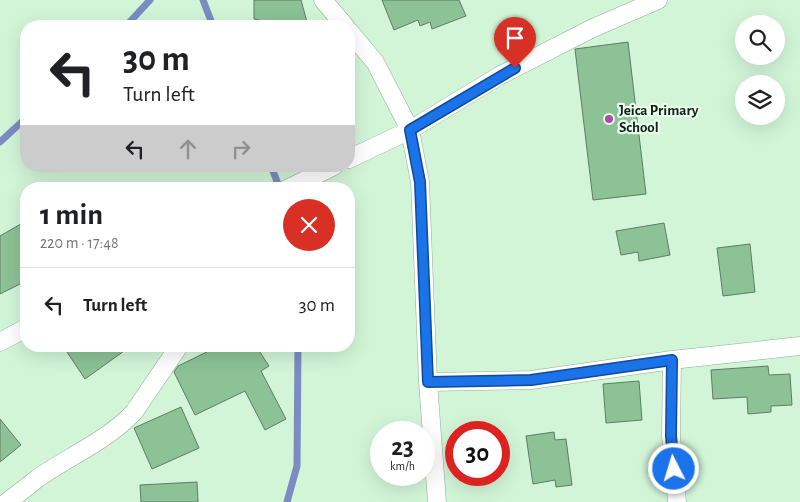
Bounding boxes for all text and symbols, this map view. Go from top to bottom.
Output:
map controls [735,15,785,125]
button: search [735,15,785,65]
pin [494,17,536,68]
icon: arrive [501,24,529,52]
icon: left [40,40,105,105]
text: 30 m [123,42,190,77]
button: layers [735,75,785,125]
text: Turn left [123,83,195,105]
place label: Jeica Primary School [619,103,699,135]
marker: Jeica Primary School [603,113,615,125]
icon: left [121,135,149,163]
icon: ahead [174,135,202,163]
icon: right [227,135,255,163]
button: close [283,199,335,251]
text: 1 min [40,200,103,230]
text: 220 m · 17:48 [40,235,119,251]
icon: left [40,291,68,319]
text: Turn left [83,296,147,315]
text: 30 m [299,296,335,315]
speed limit sign: 30 [445,421,510,486]
text: 23 [391,435,414,460]
position arrow [647,442,699,494]
text: km/h [390,460,415,472]

